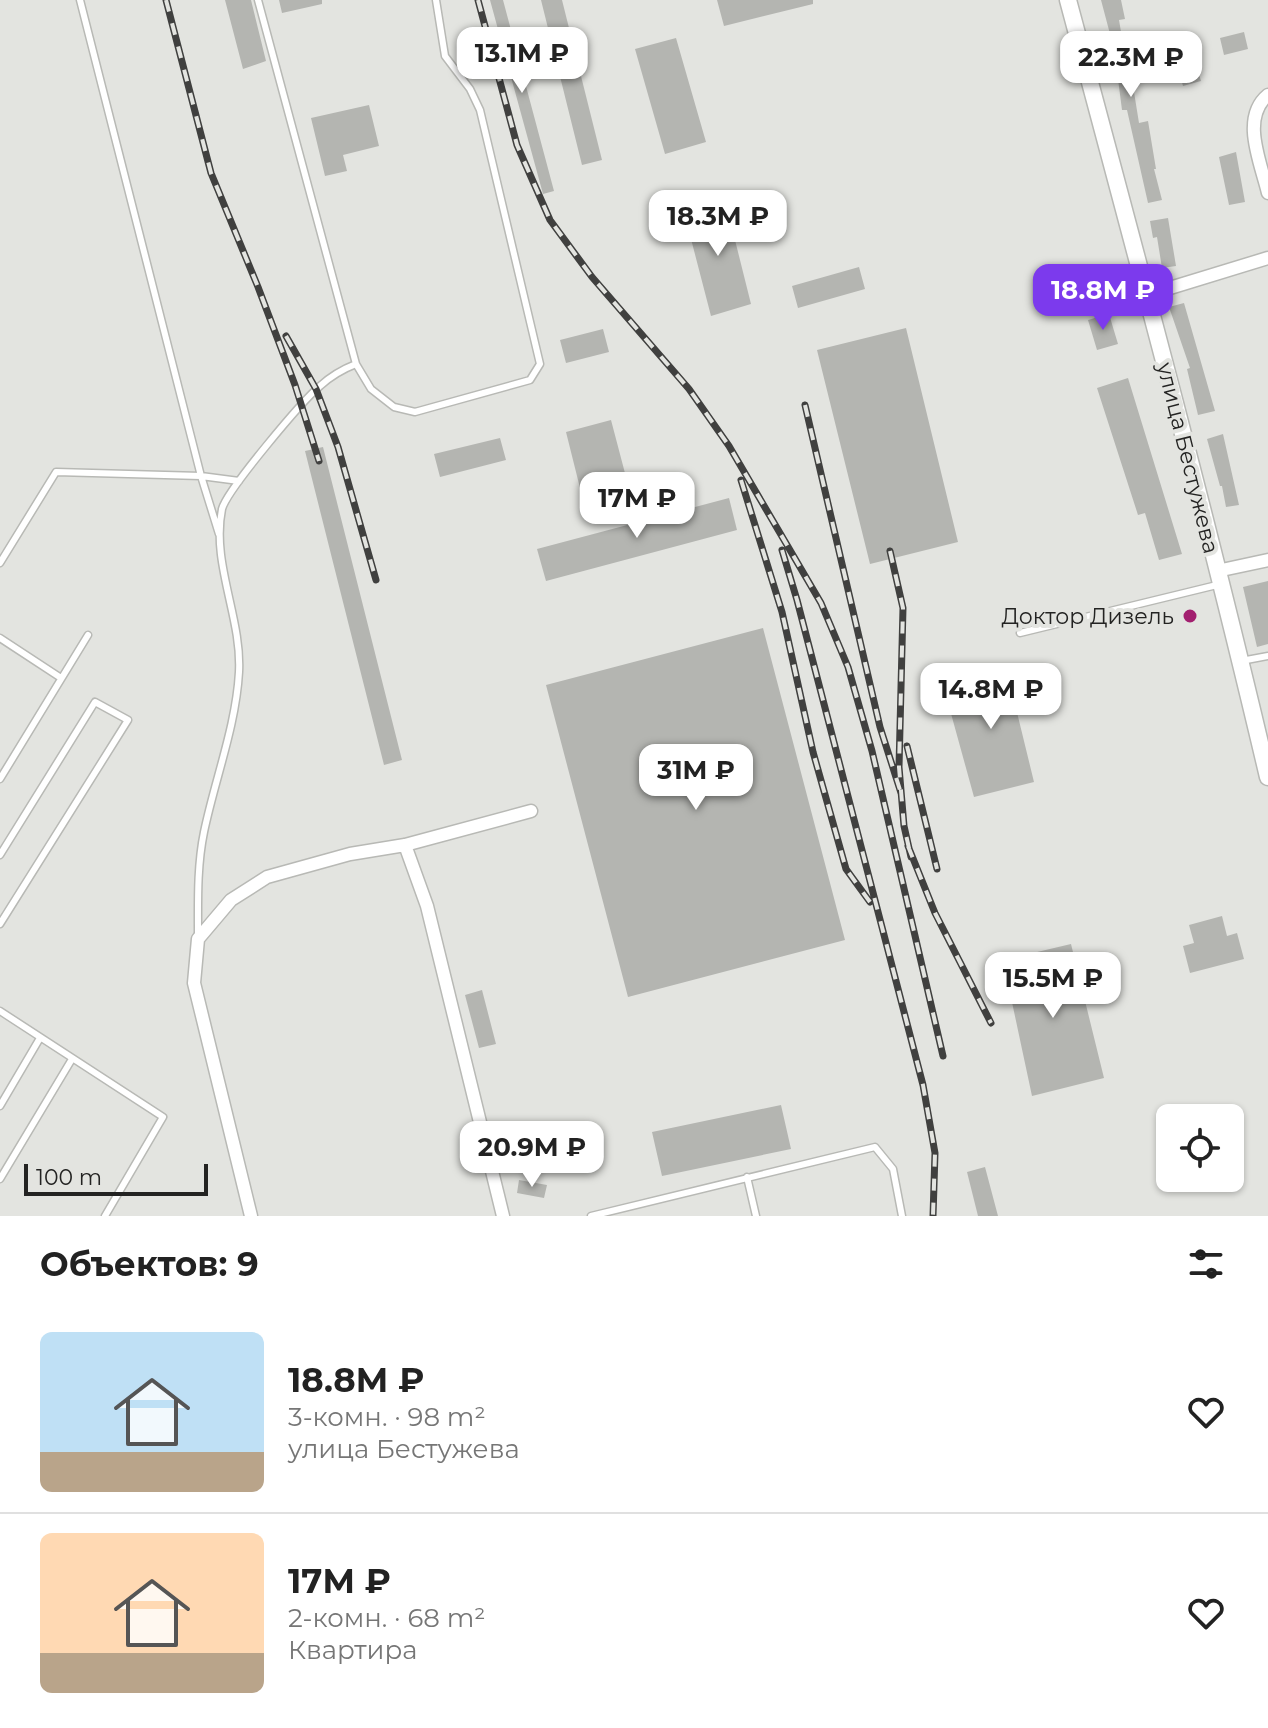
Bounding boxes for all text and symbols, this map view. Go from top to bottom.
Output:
pin: 13.1M ₽ [448,27,596,95]
pin: 22.3M ₽ [1057,31,1205,99]
text: 13.1M ₽ [475,37,569,69]
text: 22.3M ₽ [1078,41,1184,73]
pin: 18.3M ₽ [644,190,792,258]
text: 18.3M ₽ [667,200,769,232]
pin: 18.8M ₽ [1029,264,1177,332]
text: 18.8M ₽ [1051,274,1155,306]
street label: улица Бестужева [1151,359,1225,556]
pin: 17M ₽ [581,472,693,540]
text: 17M ₽ [598,482,676,514]
place label: Доктор Дизель [1002,603,1174,630]
marker: Доктор Дизель [1181,607,1199,625]
pin: 14.8M ₽ [917,663,1065,731]
text: 14.8M ₽ [938,673,1044,705]
pin: 31M ₽ [640,744,752,812]
text: 31M ₽ [657,754,735,786]
pin: 15.5M ₽ [979,952,1127,1020]
text: 15.5M ₽ [1003,962,1103,994]
map controls [1156,1104,1244,1192]
button: locate [1156,1104,1244,1192]
pin: 20.9M ₽ [458,1121,606,1189]
text: 20.9M ₽ [478,1131,586,1163]
scale bar [24,1160,208,1196]
text: 100 m [36,1164,102,1191]
icon: filters [1184,1242,1228,1286]
text: Объектов: 9 [40,1243,259,1285]
text: 18.8M ₽ [288,1359,424,1401]
icon: home [104,1364,200,1460]
icon: heart [1184,1390,1228,1434]
text: 3-комн. · 98 m² [288,1401,486,1433]
text: улица Бестужева [288,1433,520,1465]
text: 17M ₽ [288,1560,391,1602]
icon: home [104,1565,200,1661]
icon: heart [1184,1591,1228,1635]
text: 2-комн. · 68 m² [288,1602,485,1634]
text: Квартира [288,1634,417,1666]

